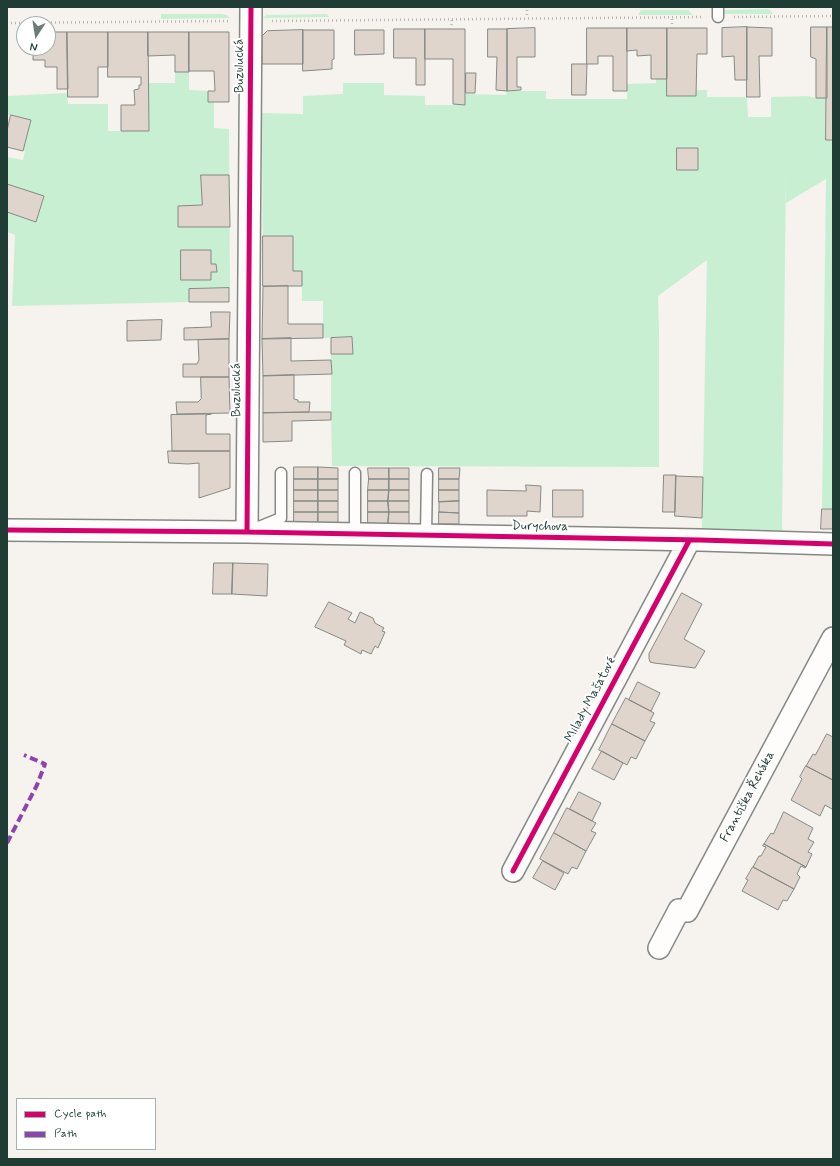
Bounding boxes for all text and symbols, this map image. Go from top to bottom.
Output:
north arrow [16,16,56,56]
text: N [29,39,39,54]
street label: Buzulucká [232,39,248,93]
street label: Buzulucká [229,363,245,417]
street label: Durychova [512,519,568,535]
street label: Milady Mašatové [562,655,620,745]
street label: Františka Řeháka [718,749,778,845]
legend [16,1098,156,1150]
text: Cycle path [54,1106,106,1122]
text: Path [54,1126,77,1142]

